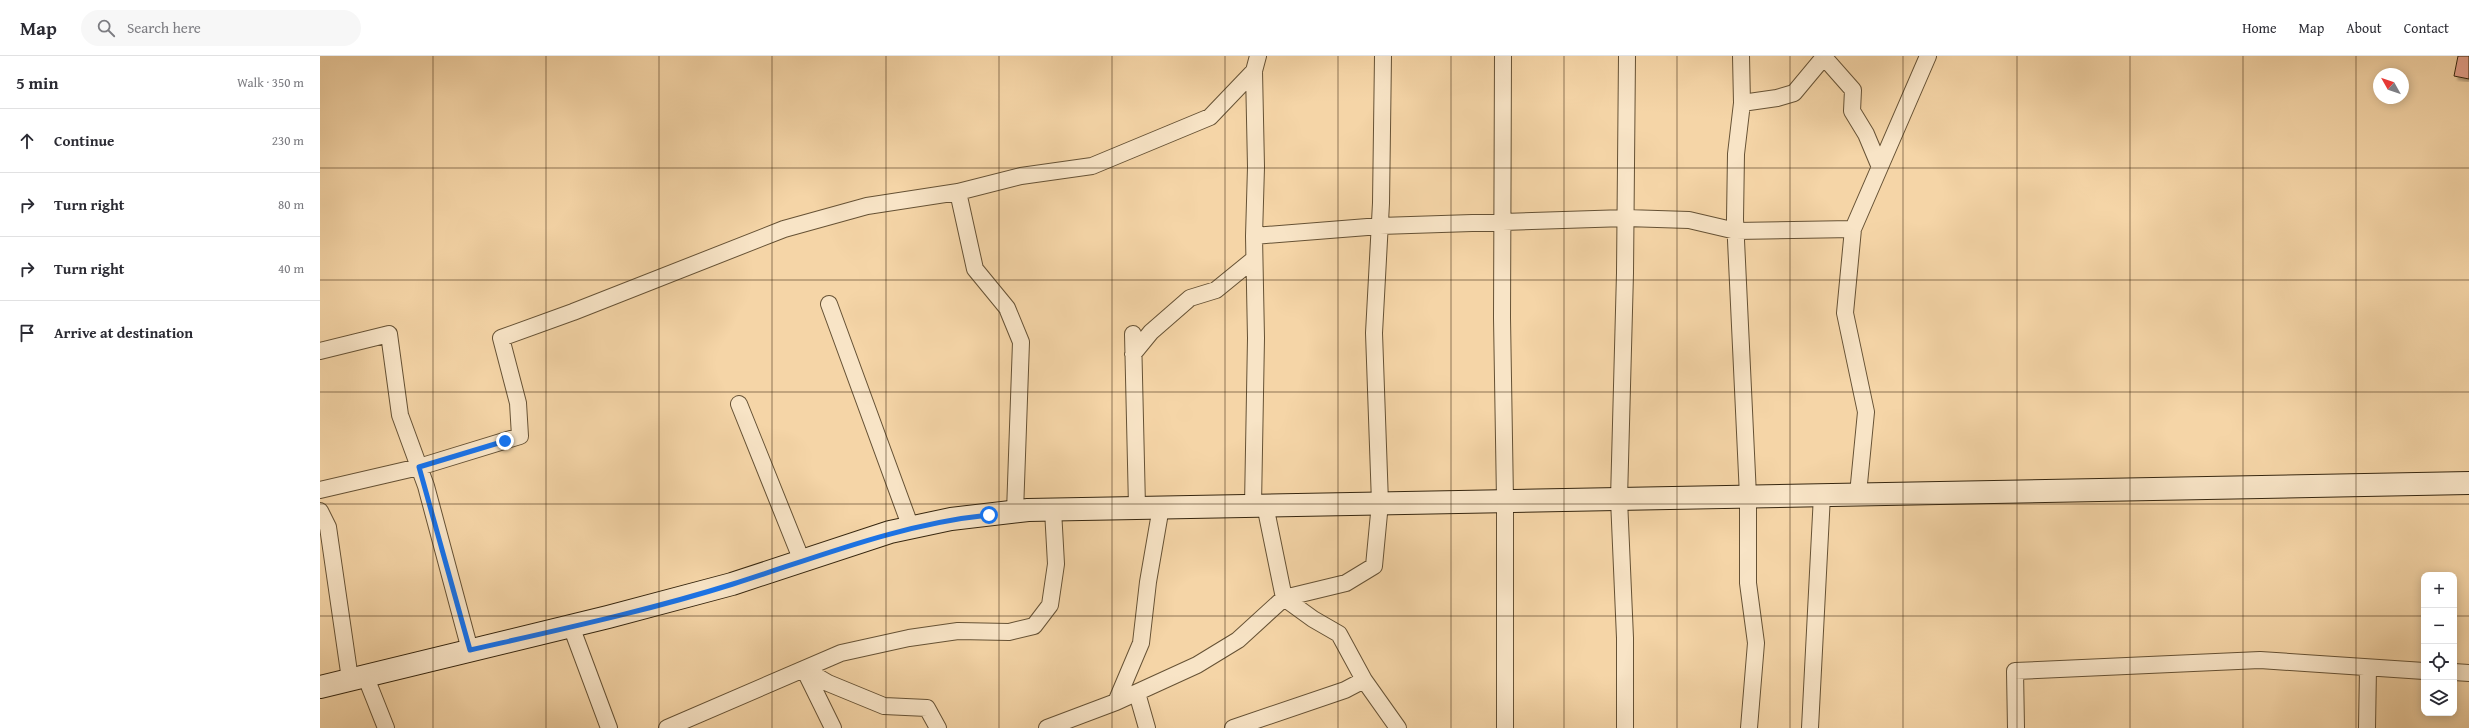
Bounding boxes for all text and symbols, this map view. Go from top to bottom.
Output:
search box [81,10,361,46]
text: Map [20,14,57,42]
icon: search [95,17,117,39]
text: Search here [127,17,201,38]
text: Home [2242,18,2277,38]
text: Map [2299,18,2324,38]
text: About [2346,18,2382,38]
text: Contact [2404,18,2449,38]
north arrow [2373,68,2409,104]
text: 5 min [16,70,58,95]
text: Walk · 350 m [237,73,304,92]
icon: ahead [16,130,38,152]
text: Continue [54,130,115,151]
text: 230 m [272,131,304,150]
icon: right [16,194,38,216]
text: Turn right [54,194,125,215]
text: 80 m [278,195,304,214]
icon: right [16,258,38,280]
text: Turn right [54,258,125,279]
text: 40 m [278,259,304,278]
icon: arrive [16,322,38,344]
text: Arrive at destination [54,322,193,343]
route end [496,432,514,450]
route start [980,506,998,524]
map controls [2421,572,2457,716]
button: + [2421,572,2457,608]
button: − [2421,608,2457,644]
button: locate [2421,644,2457,680]
button: layers [2421,680,2457,716]

